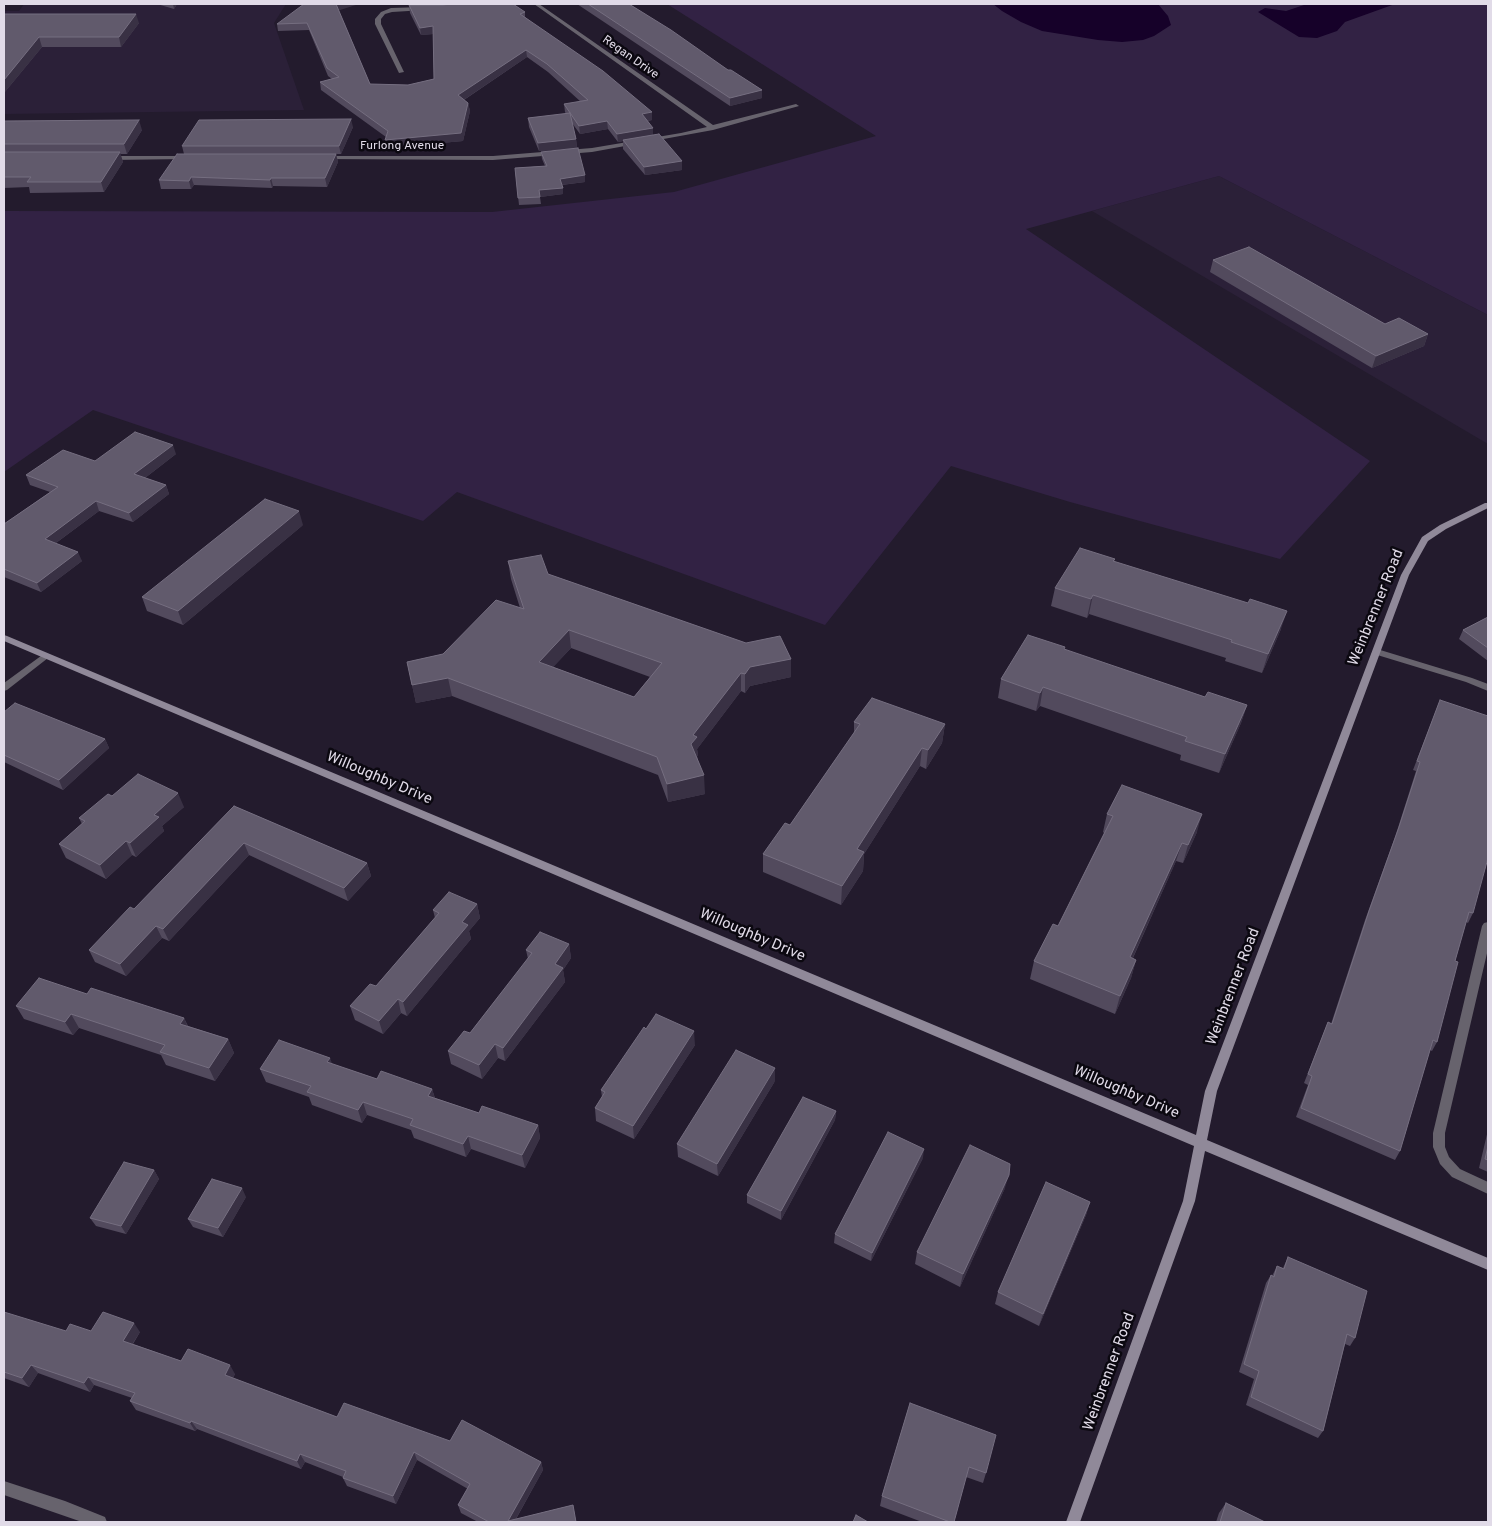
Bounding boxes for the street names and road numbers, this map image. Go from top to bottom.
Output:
street label: Regan Drive [599,33,661,83]
street label: Furlong Avenue [360,140,444,154]
street label: Weinbrenner Road [1345,547,1409,669]
street label: Willoughby Drive [323,749,435,809]
street label: Willoughby Drive [696,906,808,966]
street label: Weinbrenner Road [1203,926,1265,1048]
street label: Willoughby Drive [1070,1063,1182,1123]
street label: Weinbrenner Road [1080,1311,1140,1433]

